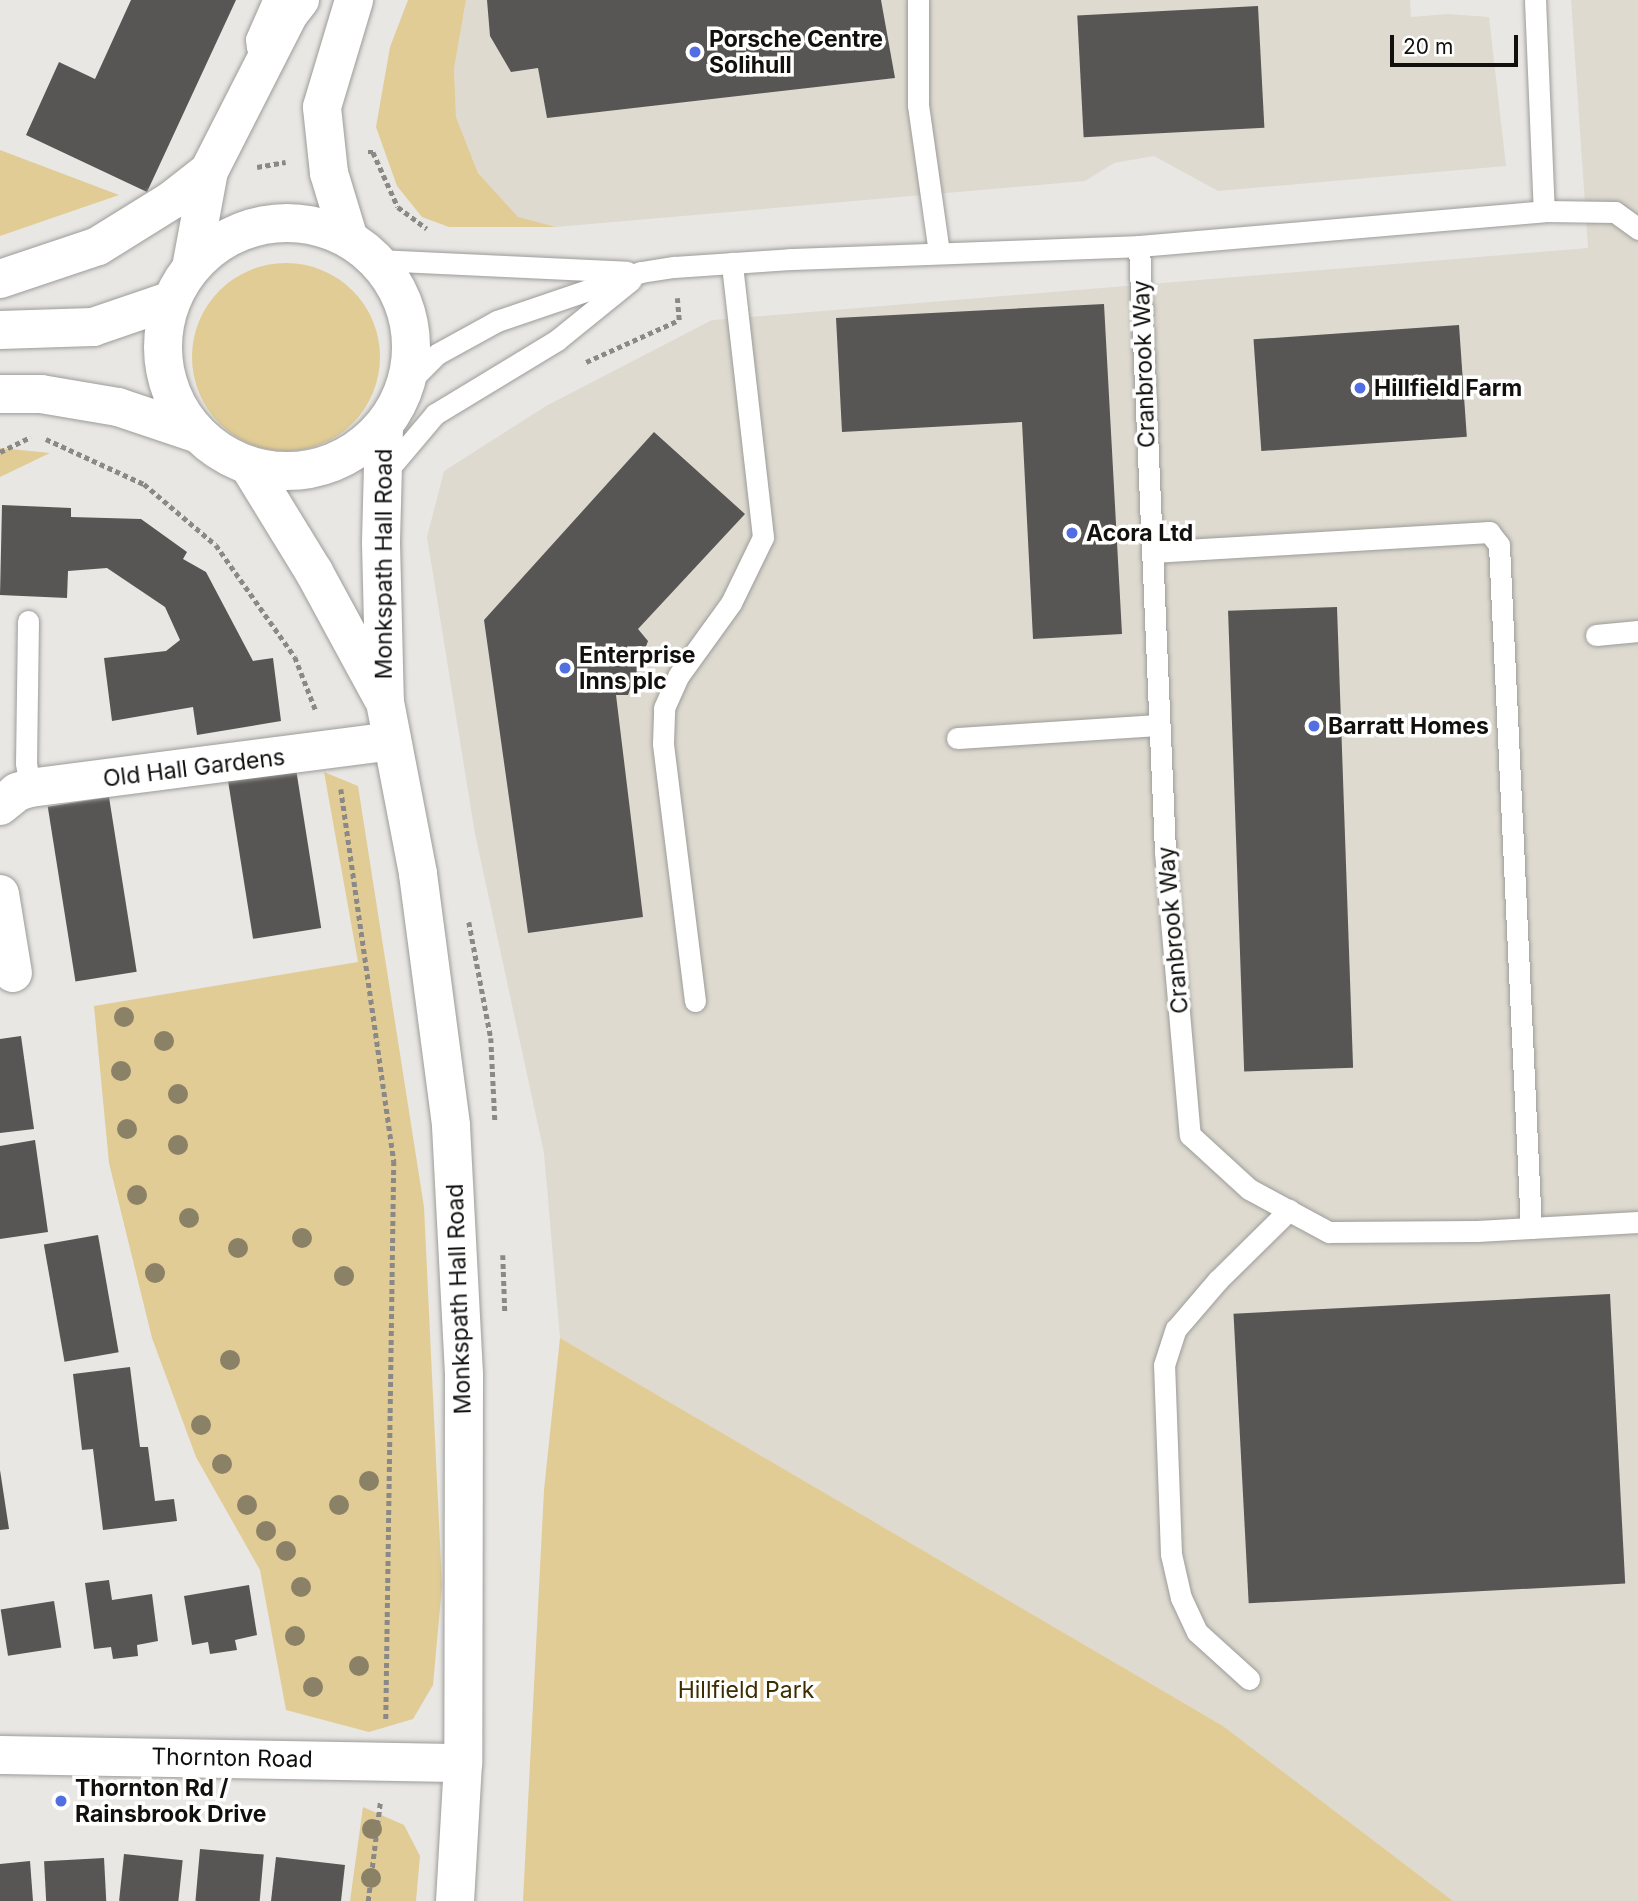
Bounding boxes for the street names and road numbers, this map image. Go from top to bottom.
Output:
street label: Cranbrook Way [1127,280,1161,448]
street label: Monkspath Hall Road [370,449,398,679]
street label: Old Hall Gardens [102,743,286,793]
street label: Cranbrook Way [1152,845,1194,1015]
street label: Monkspath Hall Road [441,1183,477,1415]
street label: Thornton Road [151,1743,313,1773]

